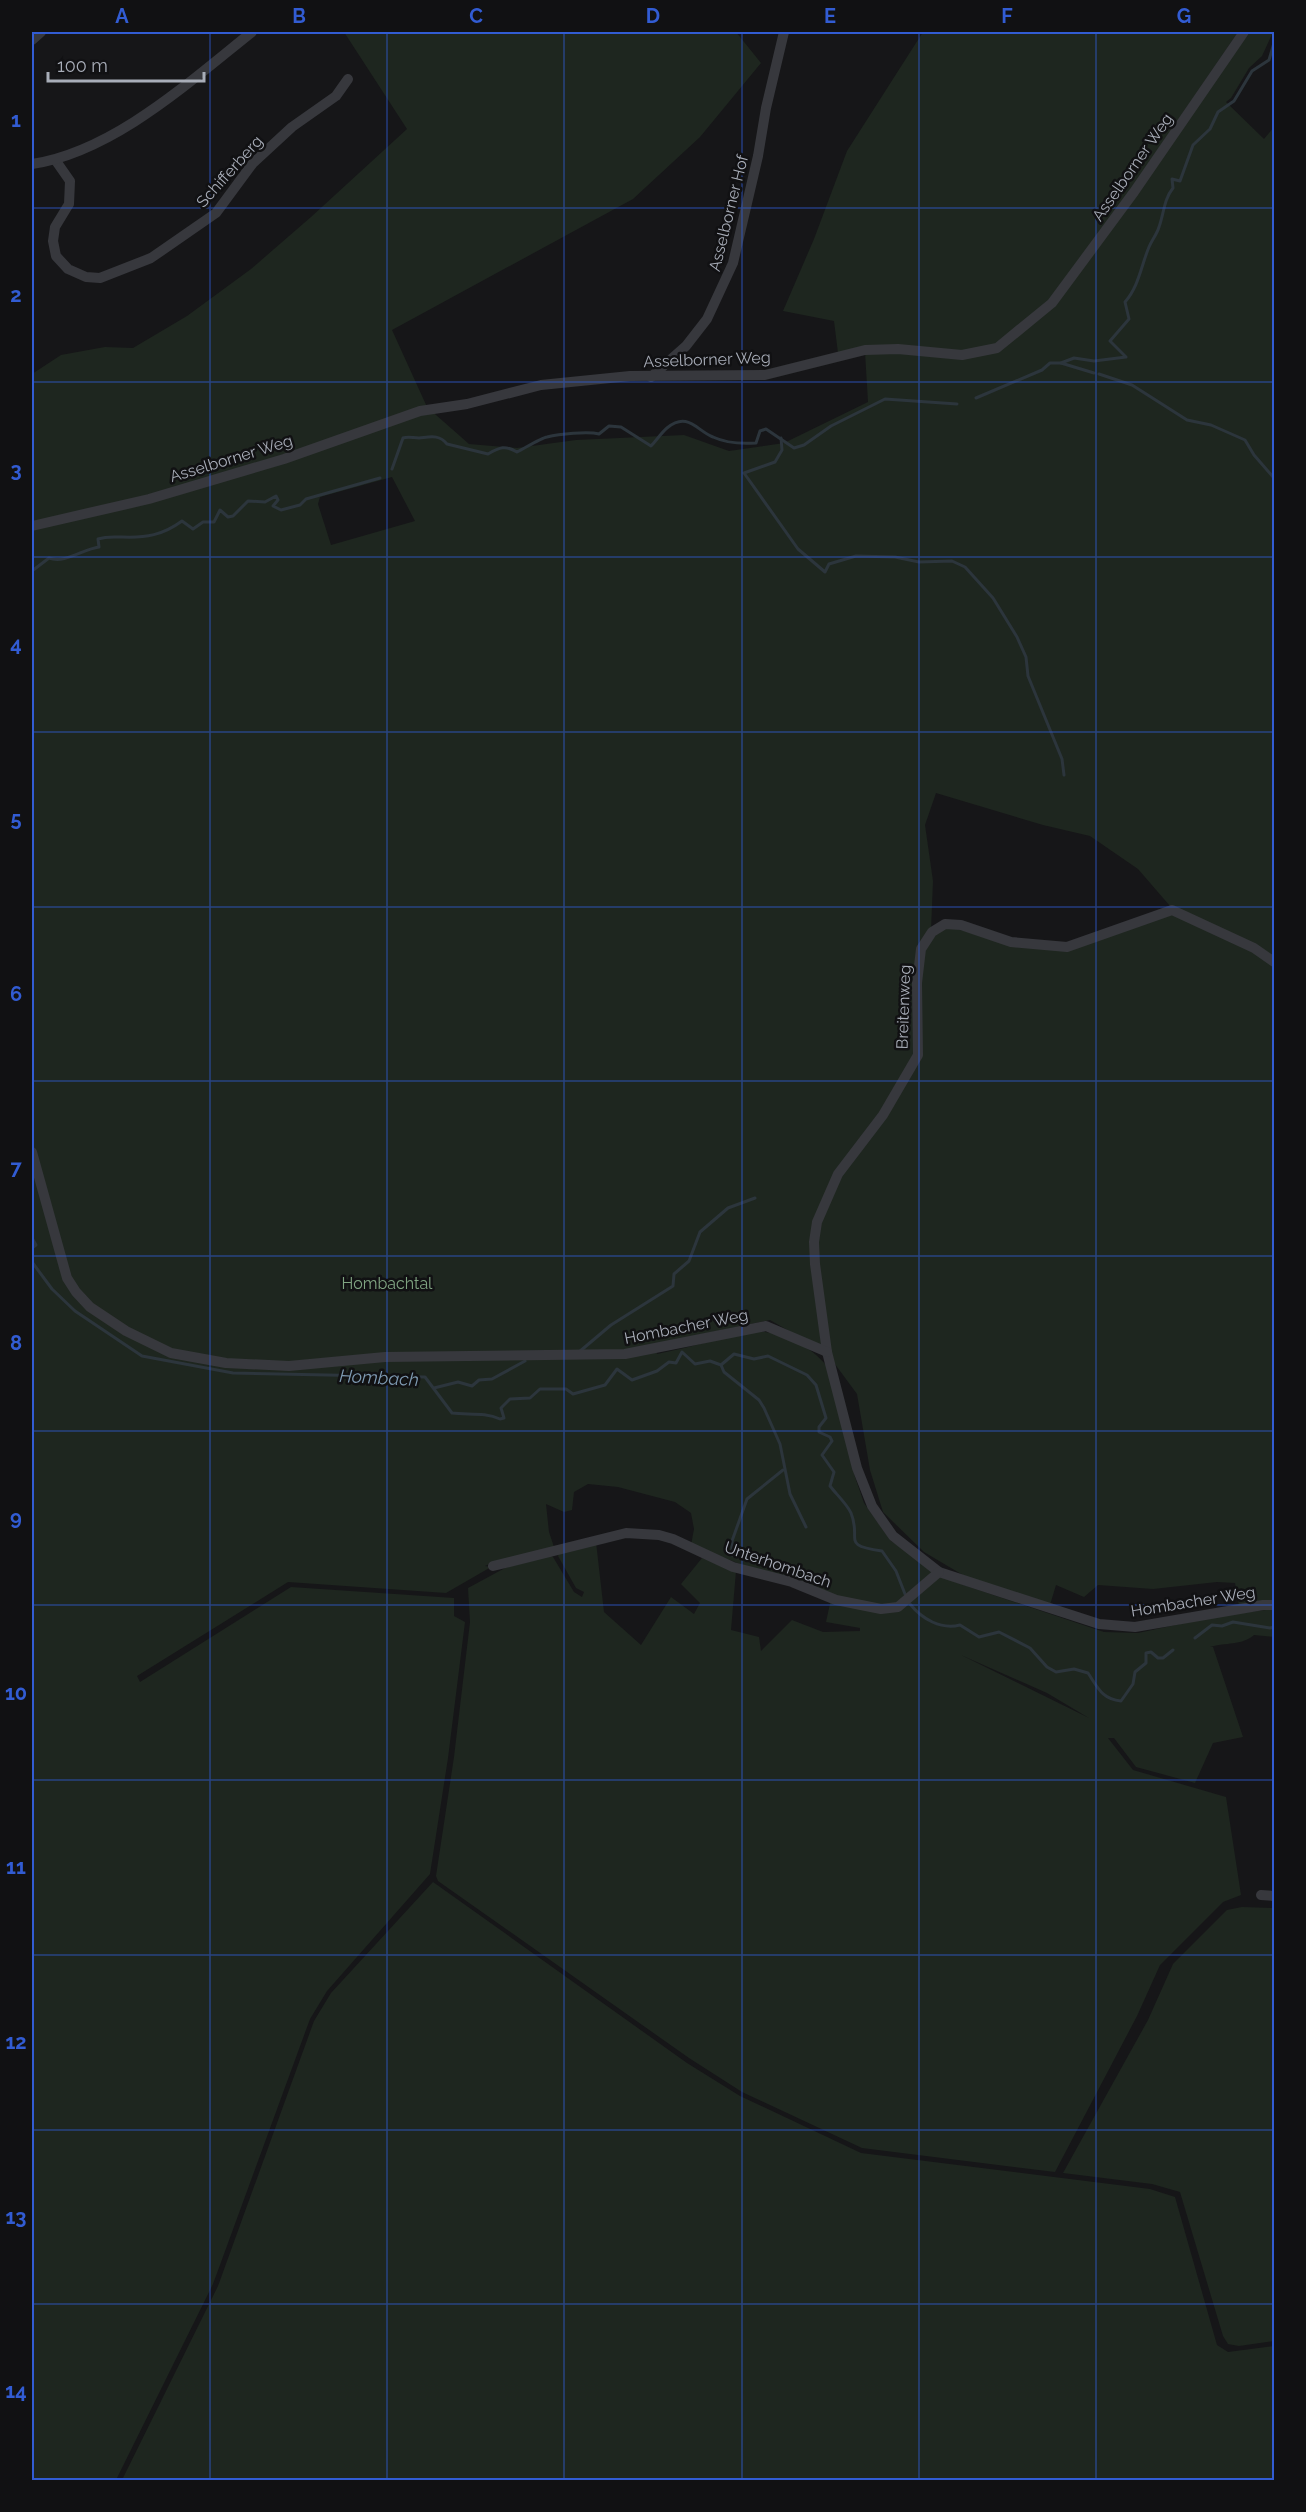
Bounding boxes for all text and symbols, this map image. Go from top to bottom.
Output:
text: A [115,4,129,28]
text: B [292,4,306,28]
text: C [469,4,483,28]
text: D [646,4,660,28]
text: E [824,4,836,28]
text: F [1001,4,1013,28]
text: G [1177,4,1191,28]
scale bar [48,45,204,83]
text: 100 m [57,55,108,76]
text: 1 [11,108,21,132]
street label: Asselborner Weg [1088,110,1177,225]
street label: Schifferberg [192,132,267,211]
street label: Asselborner Hof [705,152,752,273]
text: 2 [10,283,22,307]
street label: Asselborner Weg [643,348,771,371]
street label: Asselborner Weg [167,431,295,486]
text: 3 [10,458,22,482]
text: 4 [10,632,22,656]
text: 5 [10,807,22,831]
street label: Breitenweg [893,964,914,1050]
text: 6 [10,982,22,1006]
text: 7 [10,1156,22,1180]
park label: Hombachtal [342,1274,433,1293]
street label: Hombacher Weg [623,1305,750,1348]
text: 8 [10,1331,22,1355]
water label: Hombach [339,1365,419,1390]
text: 9 [10,1506,22,1530]
street label: Unterhombach [722,1537,834,1592]
street label: Hombacher Weg [1130,1582,1257,1621]
text: 10 [5,1681,27,1705]
text: 11 [6,1855,26,1879]
text: 12 [5,2030,27,2054]
text: 13 [5,2205,27,2229]
text: 14 [5,2379,27,2403]

